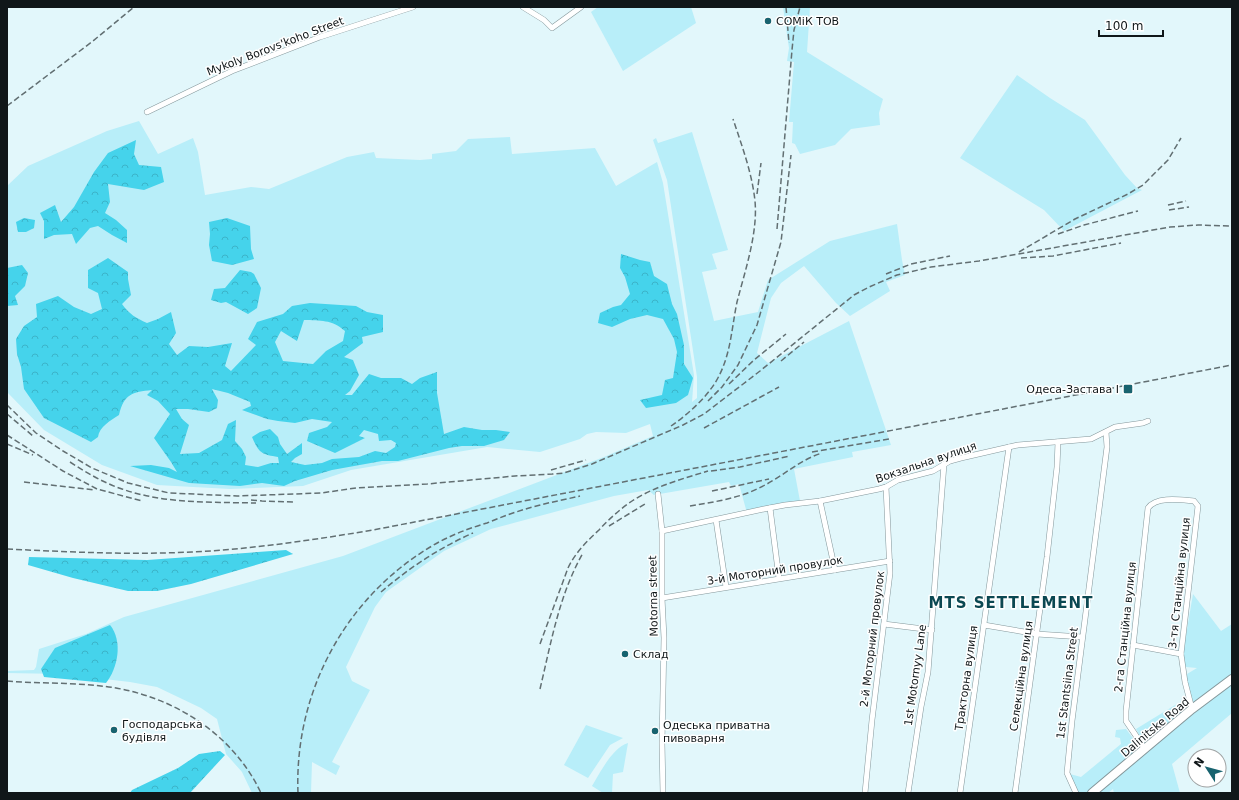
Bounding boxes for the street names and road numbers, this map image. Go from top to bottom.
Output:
street label: Mykoly Borovs'koho Street [205,14,346,79]
street label: Вокзальна вулиця [874,439,978,486]
street label: 3-тя Станційна вулиця [1166,517,1193,649]
street label: 3-й Моторний провулок [706,553,844,588]
street label: Motorna street [646,555,661,637]
street label: 2-га Станційна вулиця [1112,561,1139,693]
street label: 2-й Моторний провулок [858,570,887,708]
street label: Селекційна вулиця [1007,620,1036,732]
street label: 1st Motornyy Lane [902,623,929,727]
street label: Тракторна вулиця [953,625,980,732]
street label: 1st Stantsiina Street [1054,626,1081,740]
street label: Dalinitske Road [1118,695,1192,760]

